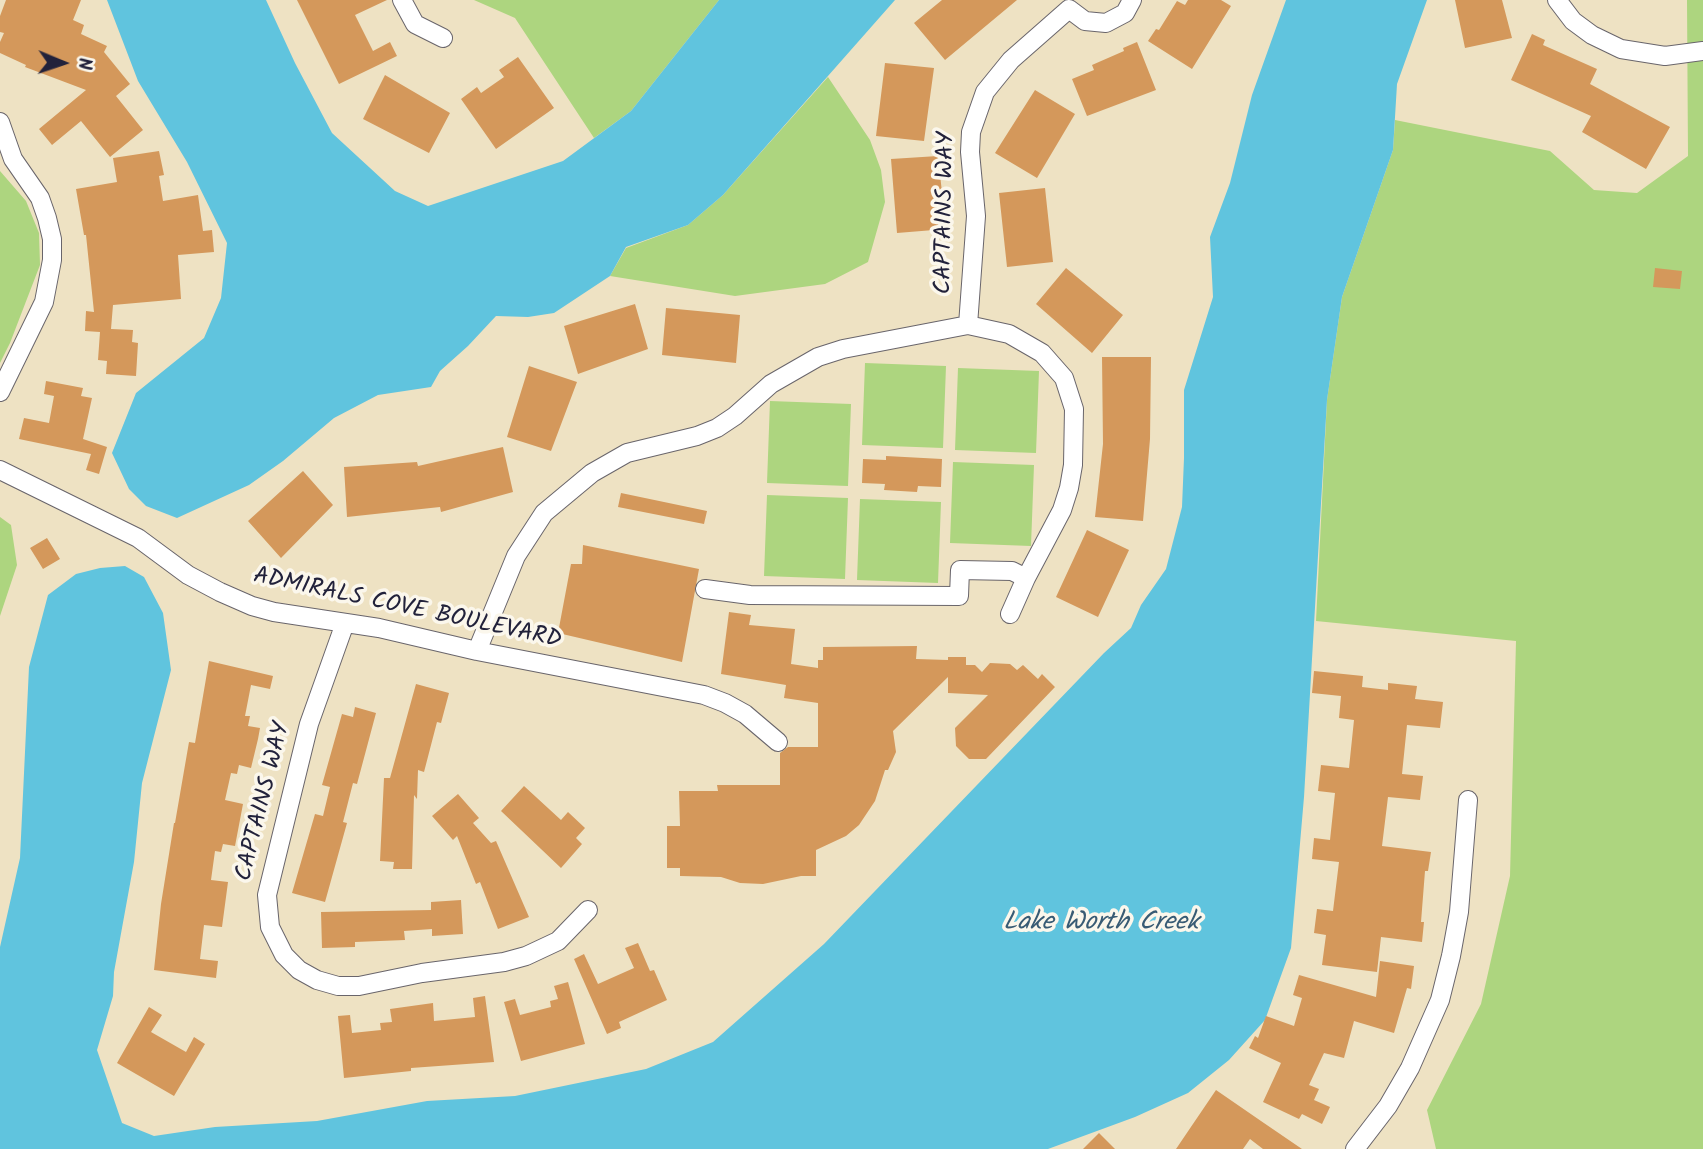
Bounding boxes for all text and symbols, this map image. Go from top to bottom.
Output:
north arrow [28,28,98,98]
text: N [69,57,99,70]
street label: CAPTAINS WAY [931,131,963,295]
street label: ADMIRALS COVE BOULEVARD [250,563,564,657]
street label: CAPTAINS WAY [231,720,299,884]
water label: Lake Worth Creek [1003,909,1199,941]

